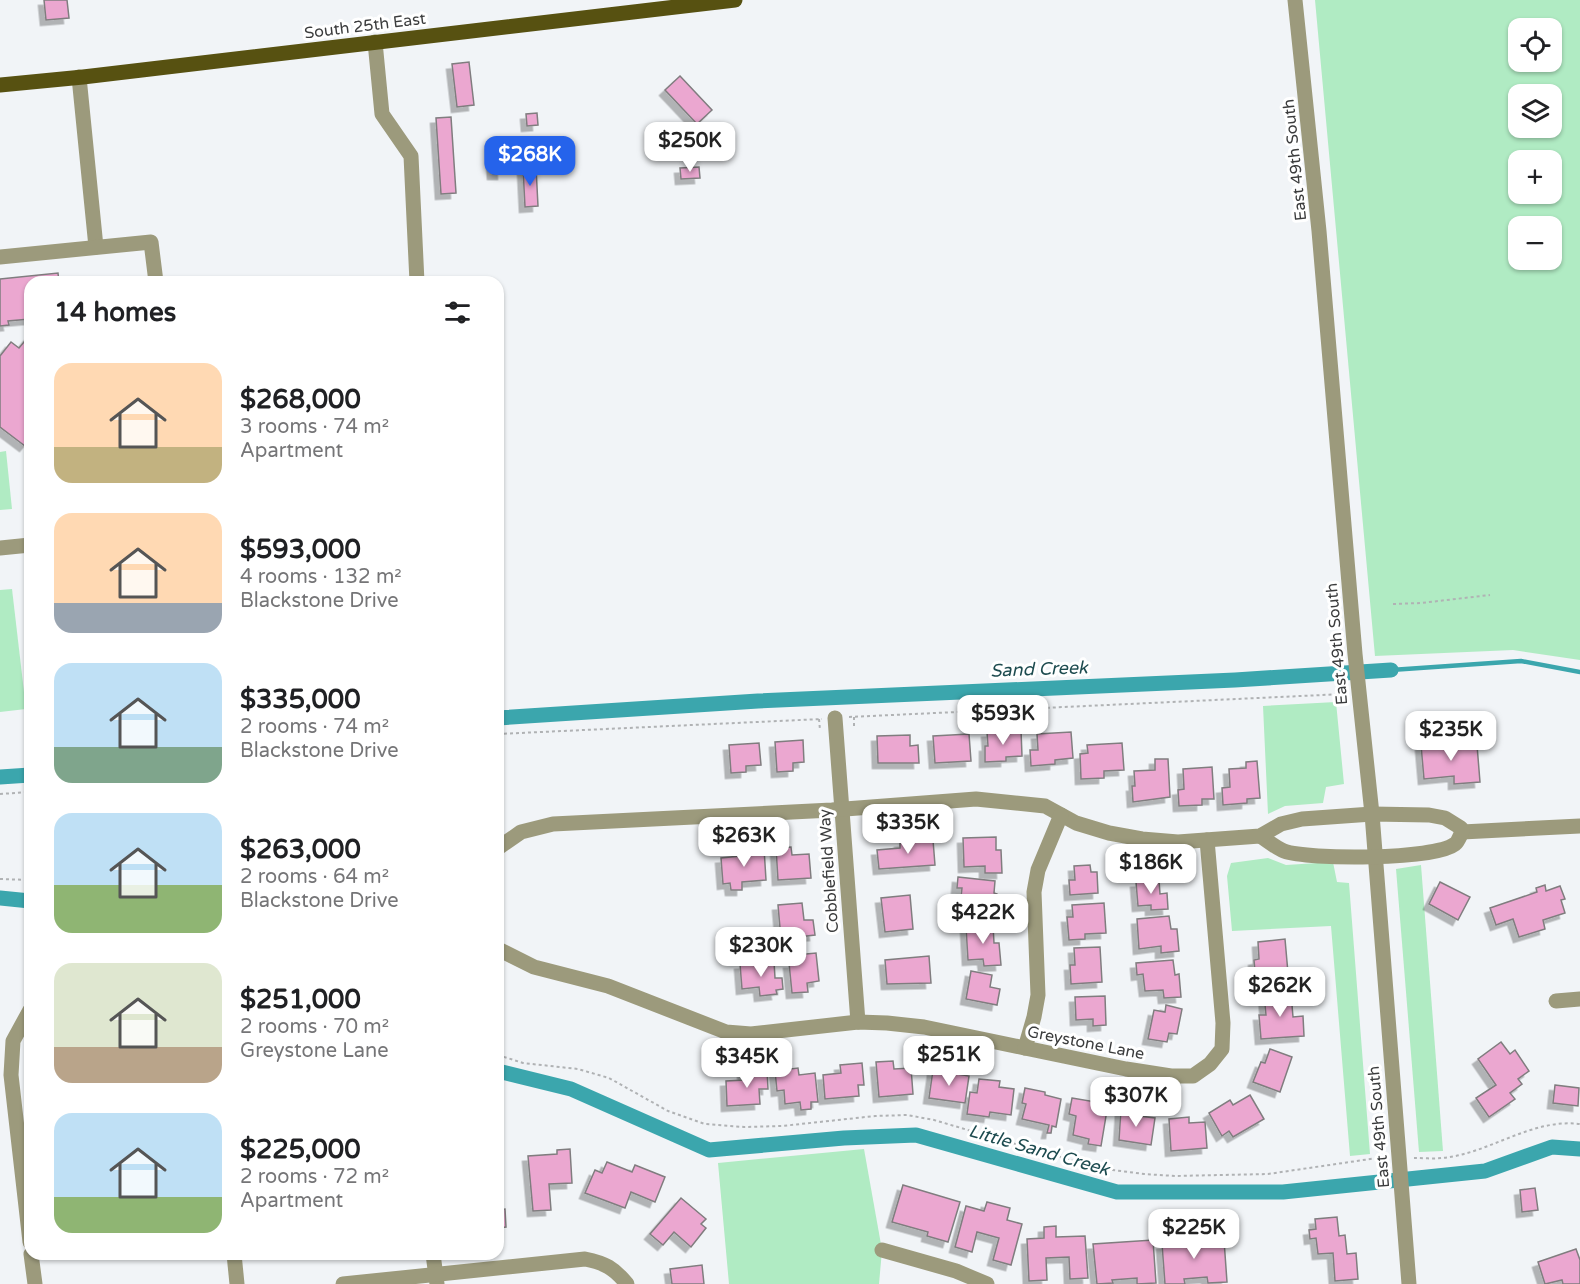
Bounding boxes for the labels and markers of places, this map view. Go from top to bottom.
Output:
pin: $250K [648,122,732,173]
pin: $268K [488,136,572,187]
pin: $593K [961,695,1045,746]
pin: $235K [1409,711,1493,762]
pin: $335K [866,804,950,855]
pin: $263K [702,817,786,868]
pin: $186K [1109,844,1193,895]
pin: $422K [941,894,1025,945]
pin: $230K [719,927,803,978]
pin: $262K [1238,967,1322,1018]
pin: $251K [907,1036,991,1087]
pin: $345K [705,1038,789,1089]
pin: $307K [1094,1077,1178,1128]
pin: $225K [1152,1209,1236,1260]

